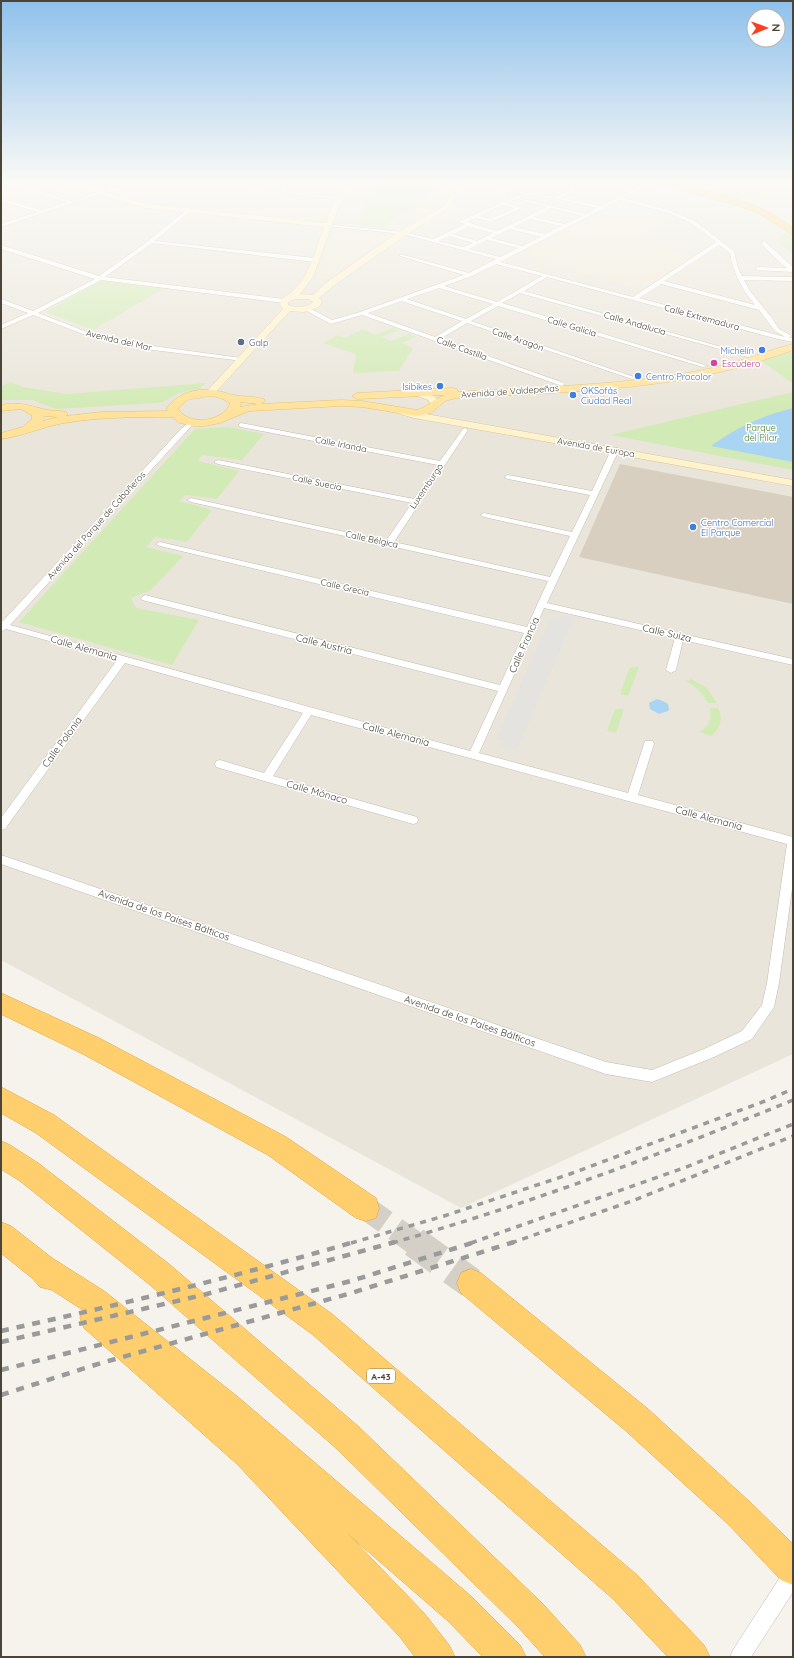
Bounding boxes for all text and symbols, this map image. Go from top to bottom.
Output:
north arrow [746,8,786,48]
text: N [769,24,783,32]
street label: Calle Extremadura [663,302,741,332]
street label: Calle Andalucía [603,309,667,337]
street label: Calle Galicia [546,313,598,339]
street label: Calle Aragón [491,325,545,353]
street label: Avenida del Mar [85,327,154,353]
street label: Calle Castilla [435,334,489,362]
marker: Galp [236,337,246,347]
place label: Galp [249,337,269,348]
place label: Michelín [721,345,754,356]
marker: Michelín [757,345,767,355]
marker: Escudero [709,358,719,368]
place label: Escudero [722,358,760,369]
marker: Centro Procolor [633,371,643,381]
place label: Centro Procolor [646,371,712,382]
place label: Isibikes [402,381,432,392]
marker: Isibikes [435,381,445,391]
street label: Avenida de Valdepeñas [461,382,559,400]
place label: OKSofás Ciudad Real [581,385,631,406]
marker: OKSofás Ciudad Real [568,390,578,400]
park label: Parque del Pilar [744,422,778,443]
street label: Calle Irlanda [314,434,368,454]
street label: Avenida de Europa [556,435,636,459]
street label: Luxemburgo [407,461,445,511]
street label: Avenida del Parque de Cabañeros [45,469,147,581]
street label: Calle Suecia [291,471,343,493]
place label: Centro Comercial El Parque [701,517,773,538]
marker: Centro Comercial El Parque [688,522,698,532]
street label: Calle Bélgica [345,528,399,550]
street label: Calle Grecia [320,576,370,598]
street label: Calle Francia [506,615,542,675]
street label: Calle Suiza [641,621,693,645]
street label: Calle Austria [294,631,354,657]
street label: Calle Alemania [49,632,119,664]
street label: Calle Polonia [39,714,85,770]
street label: Calle Alemania [361,719,431,749]
street label: Calle Mónaco [285,777,349,807]
street label: Calle Alemania [674,803,744,833]
street label: Avenida de los Países Bálticos [97,886,232,944]
street label: Avenida de los Países Bálticos [403,992,538,1050]
road number: A-43 [367,1369,395,1383]

